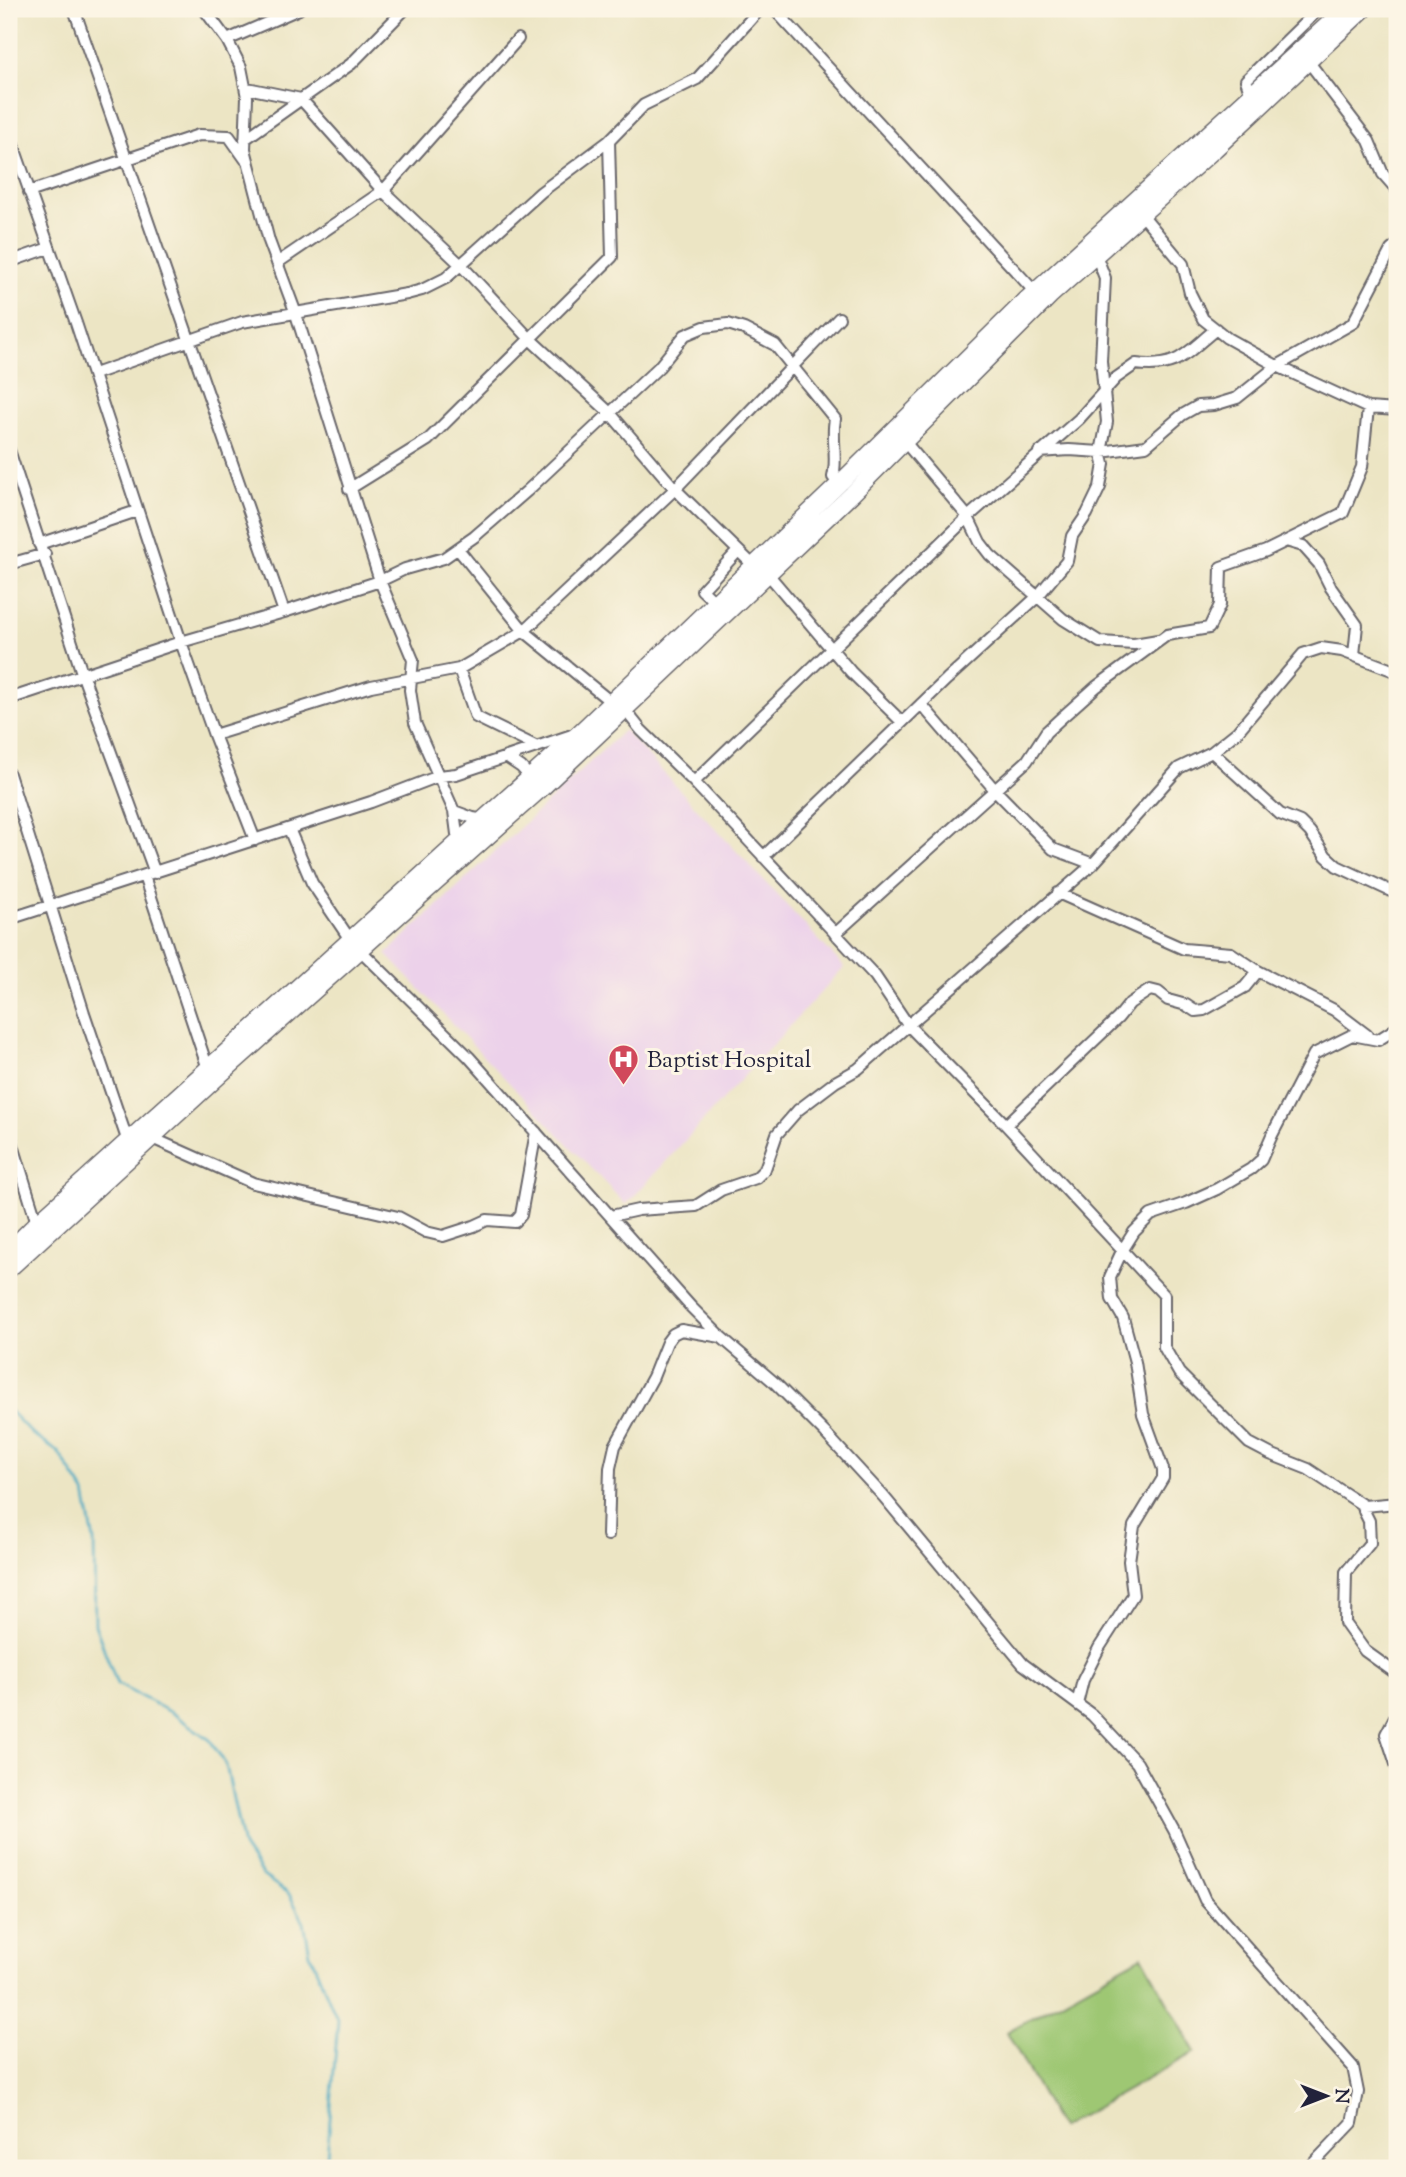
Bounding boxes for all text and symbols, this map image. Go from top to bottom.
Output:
hospital icon: Baptist Hospital [607,1042,641,1086]
place label: Baptist Hospital [647,1044,812,1078]
north arrow [1290,2062,1360,2132]
text: N [1327,2088,1354,2104]

